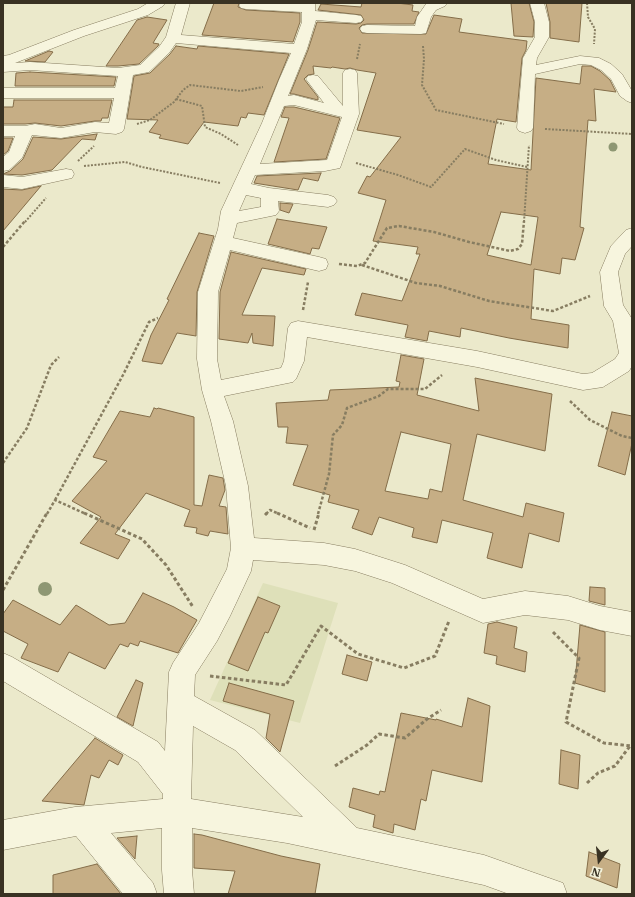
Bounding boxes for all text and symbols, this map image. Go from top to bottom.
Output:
north arrow [579,841,619,881]
text: N [590,865,602,880]

